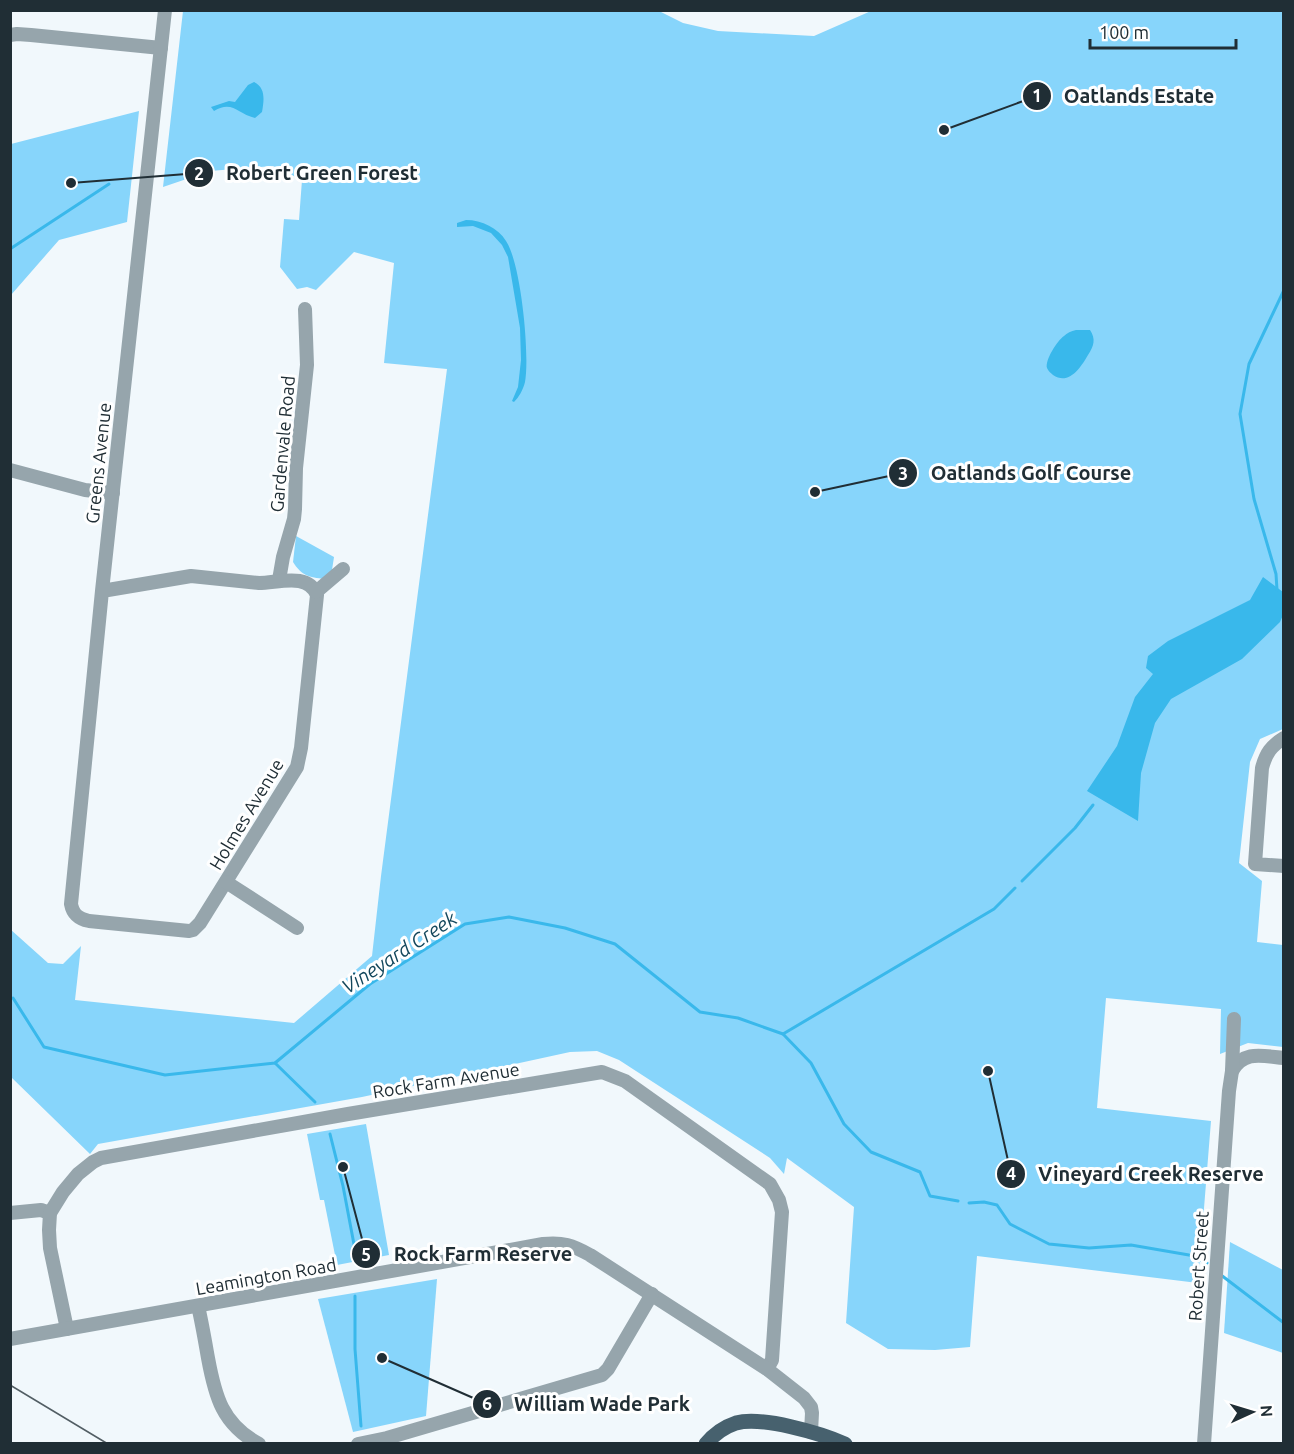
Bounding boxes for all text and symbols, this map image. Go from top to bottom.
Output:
scale bar [1090,12,1236,50]
text: 100 m [1099,22,1149,42]
callout: Oatlands Estate [1022,77,1227,115]
text: Oatlands Estate [1064,84,1214,107]
text: 1 [1032,85,1042,105]
callout: Robert Green Forest [184,154,430,192]
text: Robert Green Forest [226,161,418,184]
text: 2 [194,163,204,183]
street label: Gardenvale Road [266,375,298,513]
street label: Greens Avenue [82,402,114,524]
callout: Oatlands Golf Course [888,454,1143,492]
text: Oatlands Golf Course [931,461,1131,484]
text: 3 [898,463,908,483]
street label: Holmes Avenue [205,755,287,873]
water label: Vineyard Creek [337,906,461,998]
street label: Rock Farm Avenue [371,1059,521,1101]
callout: Vineyard Creek Reserve [996,1155,1276,1193]
text: Vineyard Creek Reserve [1038,1162,1264,1185]
text: 4 [1006,1163,1016,1183]
street label: Robert Street [1184,1210,1212,1322]
callout: Rock Farm Reserve [351,1235,584,1273]
text: Rock Farm Reserve [394,1242,572,1265]
text: 5 [361,1244,371,1264]
street label: Leamington Road [194,1254,338,1298]
north arrow [1222,1382,1282,1442]
callout: William Wade Park [472,1385,702,1423]
text: William Wade Park [514,1392,690,1415]
text: 6 [482,1393,492,1413]
text: N [1258,1404,1276,1418]

